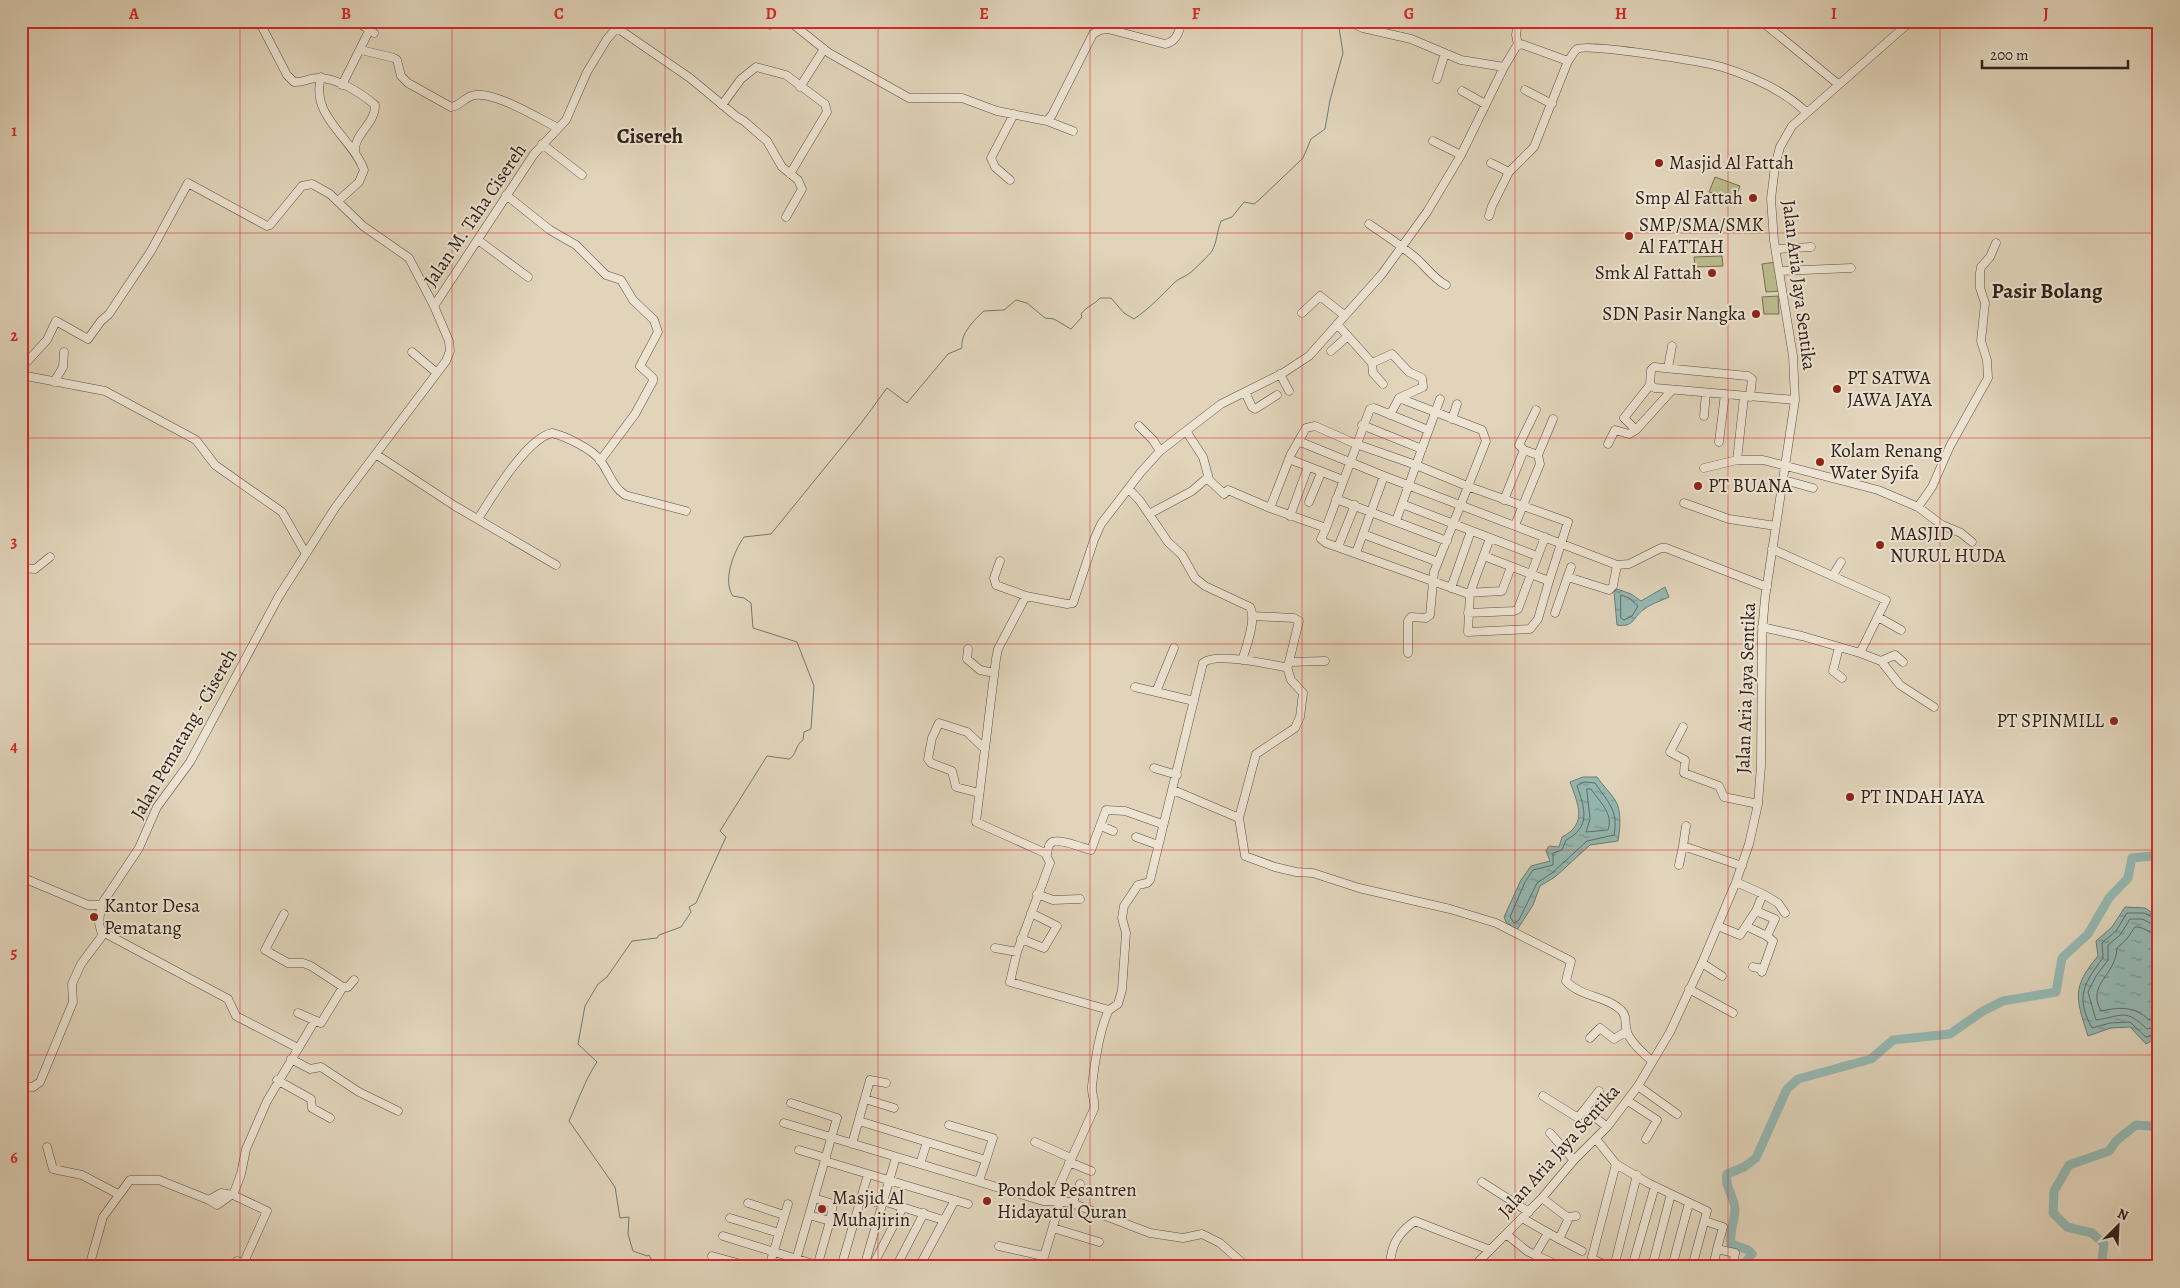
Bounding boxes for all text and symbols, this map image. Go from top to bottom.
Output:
text: A [128,3,140,25]
text: B [341,3,351,25]
text: C [554,3,564,25]
text: D [765,3,777,25]
text: E [979,3,989,25]
text: F [1192,3,1201,25]
text: G [1404,3,1414,25]
text: H [1615,3,1627,25]
text: I [1831,3,1837,25]
text: J [2043,3,2049,25]
scale bar [1982,38,2129,70]
text: 200 m [1990,45,2029,65]
text: 1 [11,120,17,142]
district label: Cisereh [617,122,683,150]
street label: Jalan M. Taha Cisereh [417,138,533,292]
place label: Masjid Al Fattah [1669,150,1794,176]
marker: Masjid Al Fattah [1653,157,1665,169]
place label: Smp Al Fattah [1635,185,1743,211]
marker: Smp Al Fattah [1747,192,1759,204]
street label: Jalan Aria Jaya Sentika [1776,198,1822,372]
place label: SMP/SMA/SMK Al FATTAH [1638,212,1764,260]
marker: SMP/SMA/SMK Al FATTAH [1623,230,1635,242]
place label: Smk Al Fattah [1595,260,1702,286]
marker: Smk Al Fattah [1706,267,1718,279]
district label: Pasir Bolang [1992,277,2103,305]
place label: SDN Pasir Nangka [1602,301,1746,327]
marker: SDN Pasir Nangka [1750,308,1762,320]
text: 2 [10,325,18,347]
place label: PT SATWA JAWA JAYA [1847,365,1933,413]
marker: PT SATWA JAWA JAYA [1831,383,1843,395]
place label: Kolam Renang Water Syifa [1829,438,1943,486]
marker: Kolam Renang Water Syifa [1814,456,1826,468]
place label: PT BUANA [1708,473,1793,499]
marker: PT BUANA [1692,480,1704,492]
place label: MASJID NURUL HUDA [1890,521,2007,569]
text: 3 [11,531,18,553]
marker: MASJID NURUL HUDA [1874,539,1886,551]
street label: Jalan Aria Jaya Sentika [1730,602,1762,774]
street label: Jalan Pematang - Cisereh [125,644,243,824]
place label: PT SPINMILL [1996,708,2104,734]
marker: PT SPINMILL [2108,715,2120,727]
text: 4 [10,736,18,758]
place label: PT INDAH JAYA [1860,784,1985,810]
marker: PT INDAH JAYA [1844,791,1856,803]
place label: Kantor Desa Pematang [104,893,200,941]
marker: Kantor Desa Pematang [88,911,100,923]
text: 5 [11,942,18,964]
street label: Jalan Aria Jaya Sentika [1492,1079,1626,1223]
text: 6 [10,1147,18,1169]
place label: Pondok Pesantren Hidayatul Quran [997,1177,1137,1225]
place label: Masjid Al Muhajirin [832,1185,910,1233]
marker: Pondok Pesantren Hidayatul Quran [981,1195,993,1207]
north arrow [2092,1200,2142,1250]
marker: Masjid Al Muhajirin [816,1203,828,1215]
text: N [2115,1204,2132,1225]

